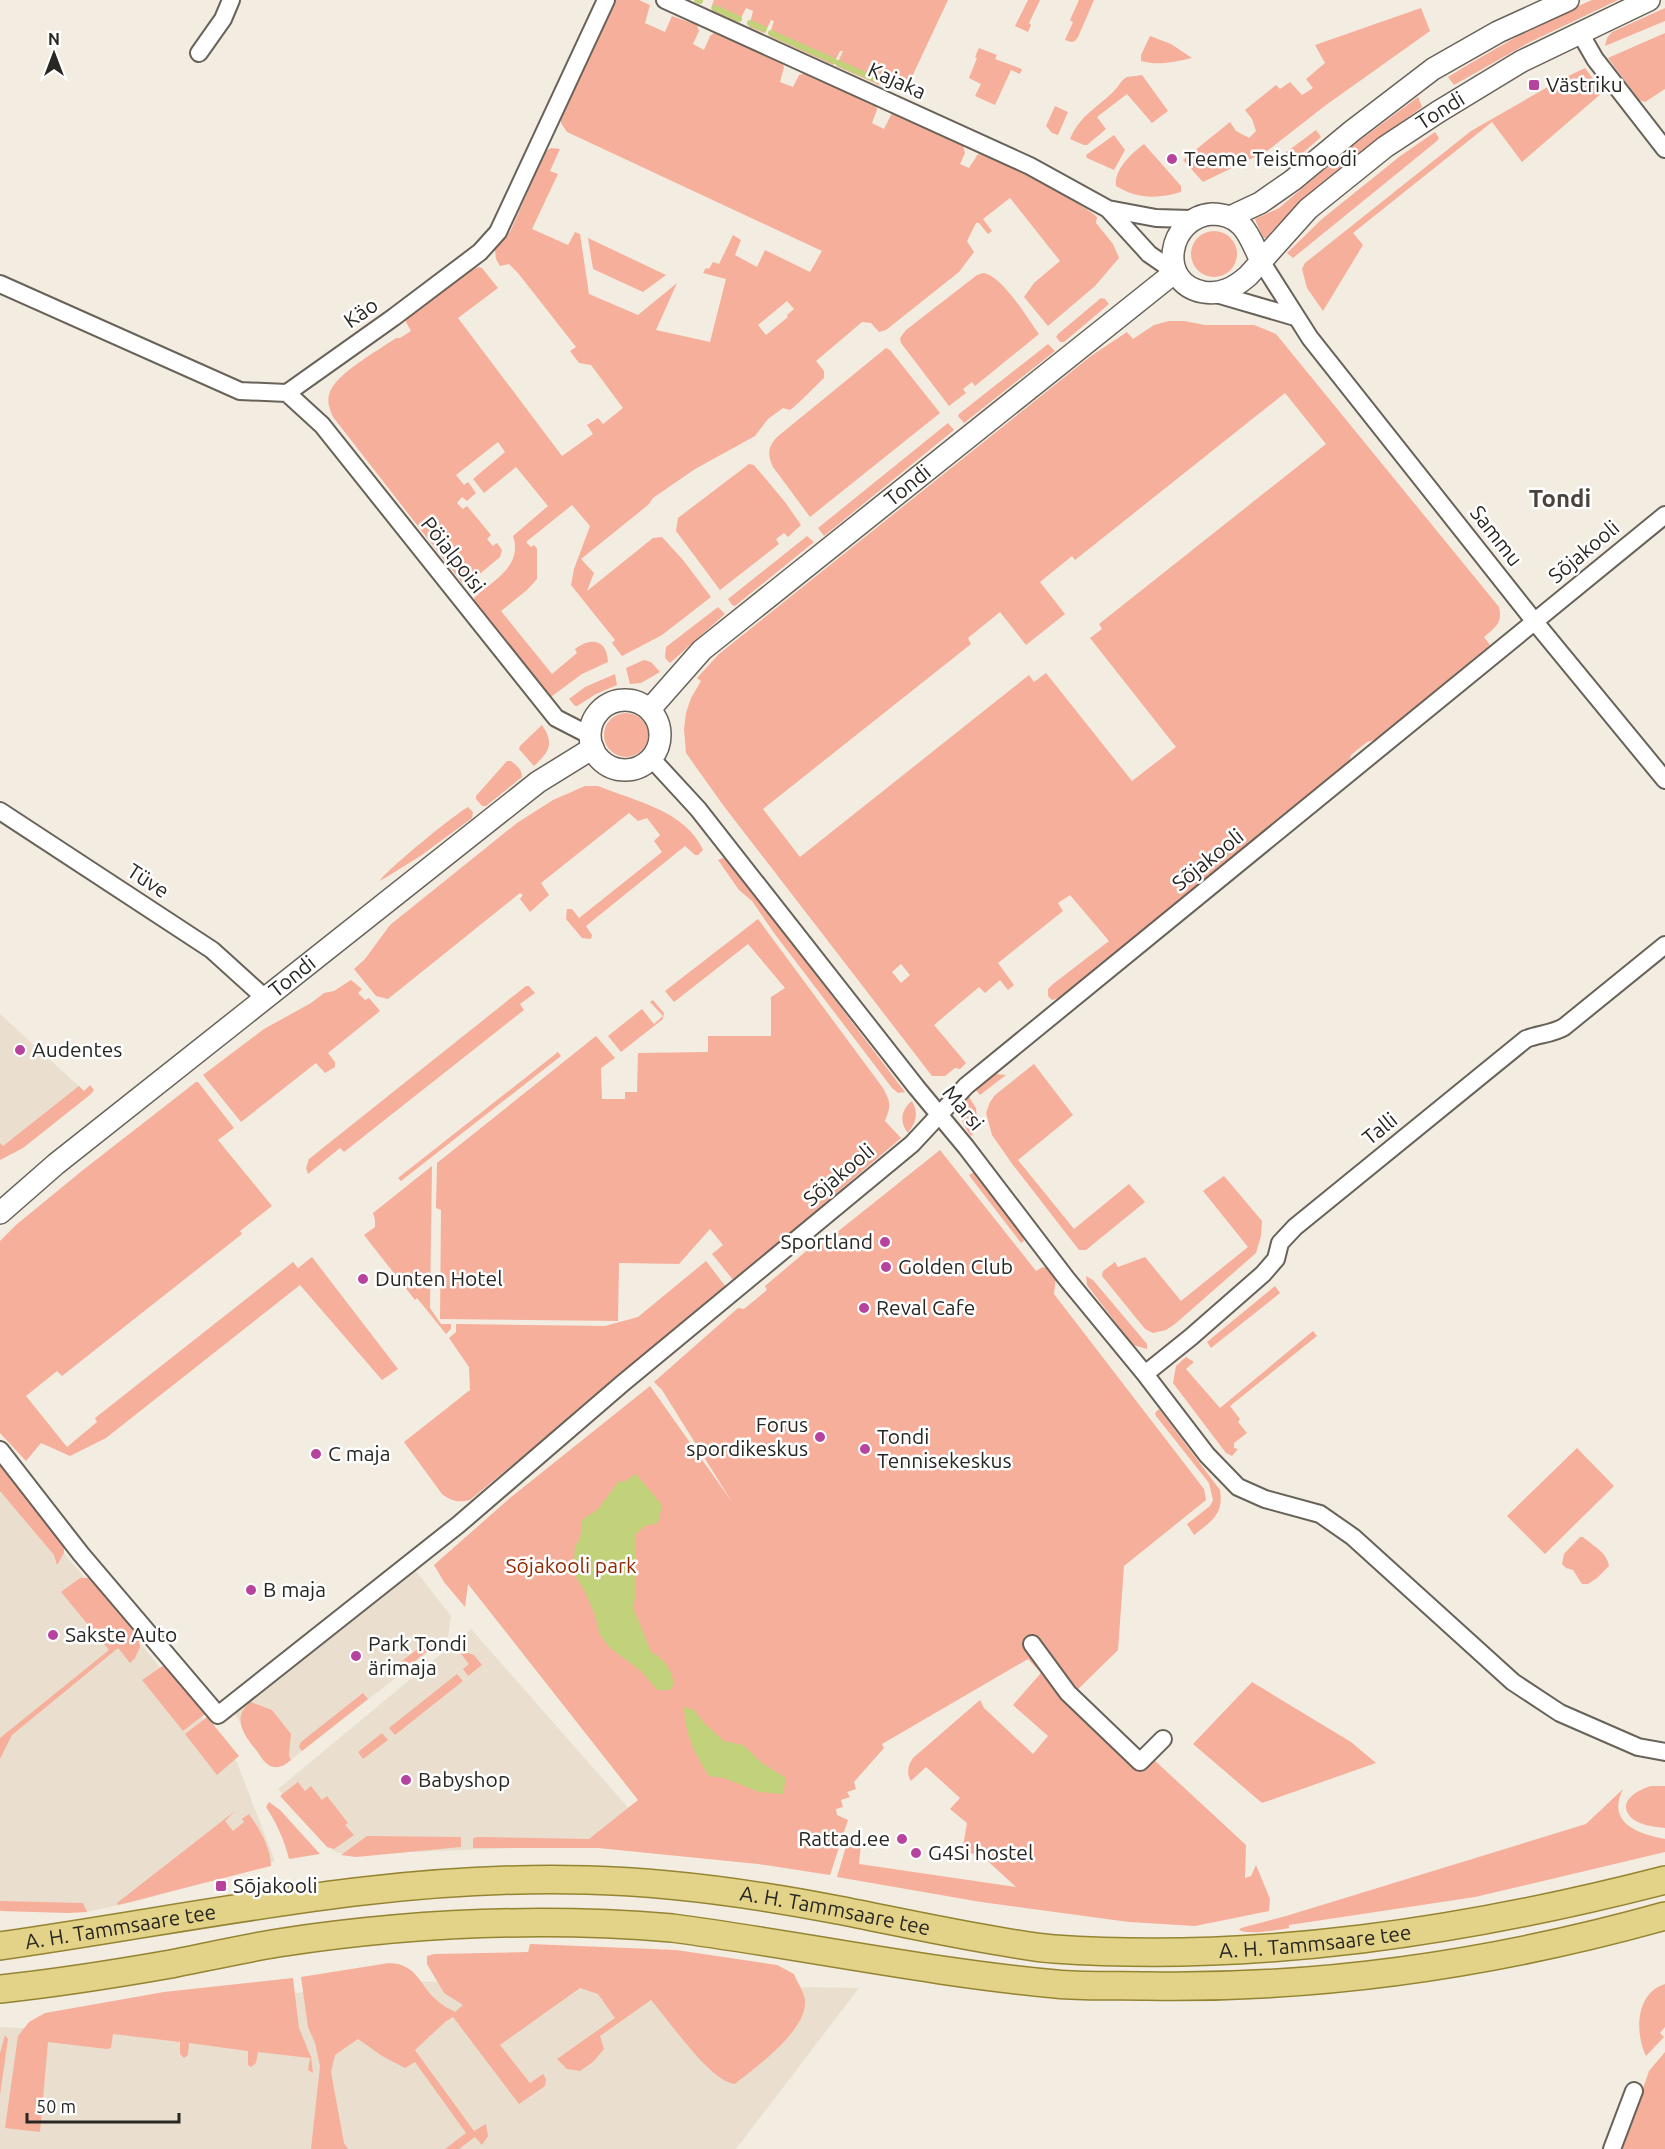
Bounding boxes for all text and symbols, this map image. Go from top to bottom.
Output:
north arrow [24,24,84,84]
text: N [48,30,60,48]
street label: Kajaka [865,57,930,103]
place label: Västriku [1546,72,1623,96]
marker: Västriku [1527,78,1541,92]
street label: Tondi [1411,86,1468,134]
place label: Teeme Teistmoodi [1184,146,1357,170]
marker: Teeme Teistmoodi [1165,152,1179,166]
street label: Käo [339,292,382,332]
street label: Tondi [879,459,935,511]
district label: Tondi [1529,485,1591,512]
street label: Sammu [1466,500,1528,570]
street label: Pöialpoisi [417,512,491,597]
street label: Sõjakooli [1543,515,1623,588]
street label: Sõjakooli [1167,823,1248,895]
street label: Tüve [123,858,174,902]
street label: Tondi [264,950,320,1002]
place label: Audentes [32,1037,122,1061]
marker: Audentes [13,1043,27,1057]
street label: Marsi [938,1080,989,1135]
street label: Talli [1357,1107,1402,1149]
street label: Sõjakooli [798,1138,878,1211]
place label: Sportland [781,1229,873,1253]
marker: Sportland [878,1235,892,1249]
place label: Golden Club [898,1254,1013,1278]
marker: Golden Club [879,1260,893,1274]
place label: Dunten Hotel [375,1266,503,1290]
marker: Dunten Hotel [356,1272,370,1286]
place label: Reval Cafe [876,1295,975,1319]
marker: Reval Cafe [857,1301,871,1315]
place label: Forus spordikeskus [686,1412,808,1460]
place label: Tondi Tennisekeskus [877,1424,1012,1472]
marker: Forus spordikeskus [813,1430,827,1444]
place label: C maja [328,1441,391,1465]
marker: Tondi Tennisekeskus [858,1442,872,1456]
marker: C maja [309,1447,323,1461]
park label: Sõjakooli park [506,1553,637,1577]
place label: B maja [263,1577,326,1601]
marker: B maja [244,1583,258,1597]
place label: Sakste Auto [65,1622,177,1646]
marker: Sakste Auto [46,1628,60,1642]
place label: Park Tondi ärimaja [368,1631,467,1679]
marker: Park Tondi ärimaja [349,1649,363,1663]
place label: Babyshop [418,1767,510,1791]
marker: Babyshop [399,1773,413,1787]
place label: Rattad.ee [798,1826,890,1850]
marker: Rattad.ee [895,1832,909,1846]
place label: G4Si hostel [928,1840,1033,1864]
marker: G4Si hostel [909,1846,923,1860]
place label: Sõjakooli [233,1873,318,1897]
marker: Sõjakooli [214,1879,228,1893]
street label: A. H. Tammsaare tee [739,1880,933,1939]
street label: A. H. Tammsaare tee [23,1899,218,1953]
street label: A. H. Tammsaare tee [1218,1919,1413,1962]
scale bar [27,2086,178,2124]
text: 50 m [36,2096,76,2116]

